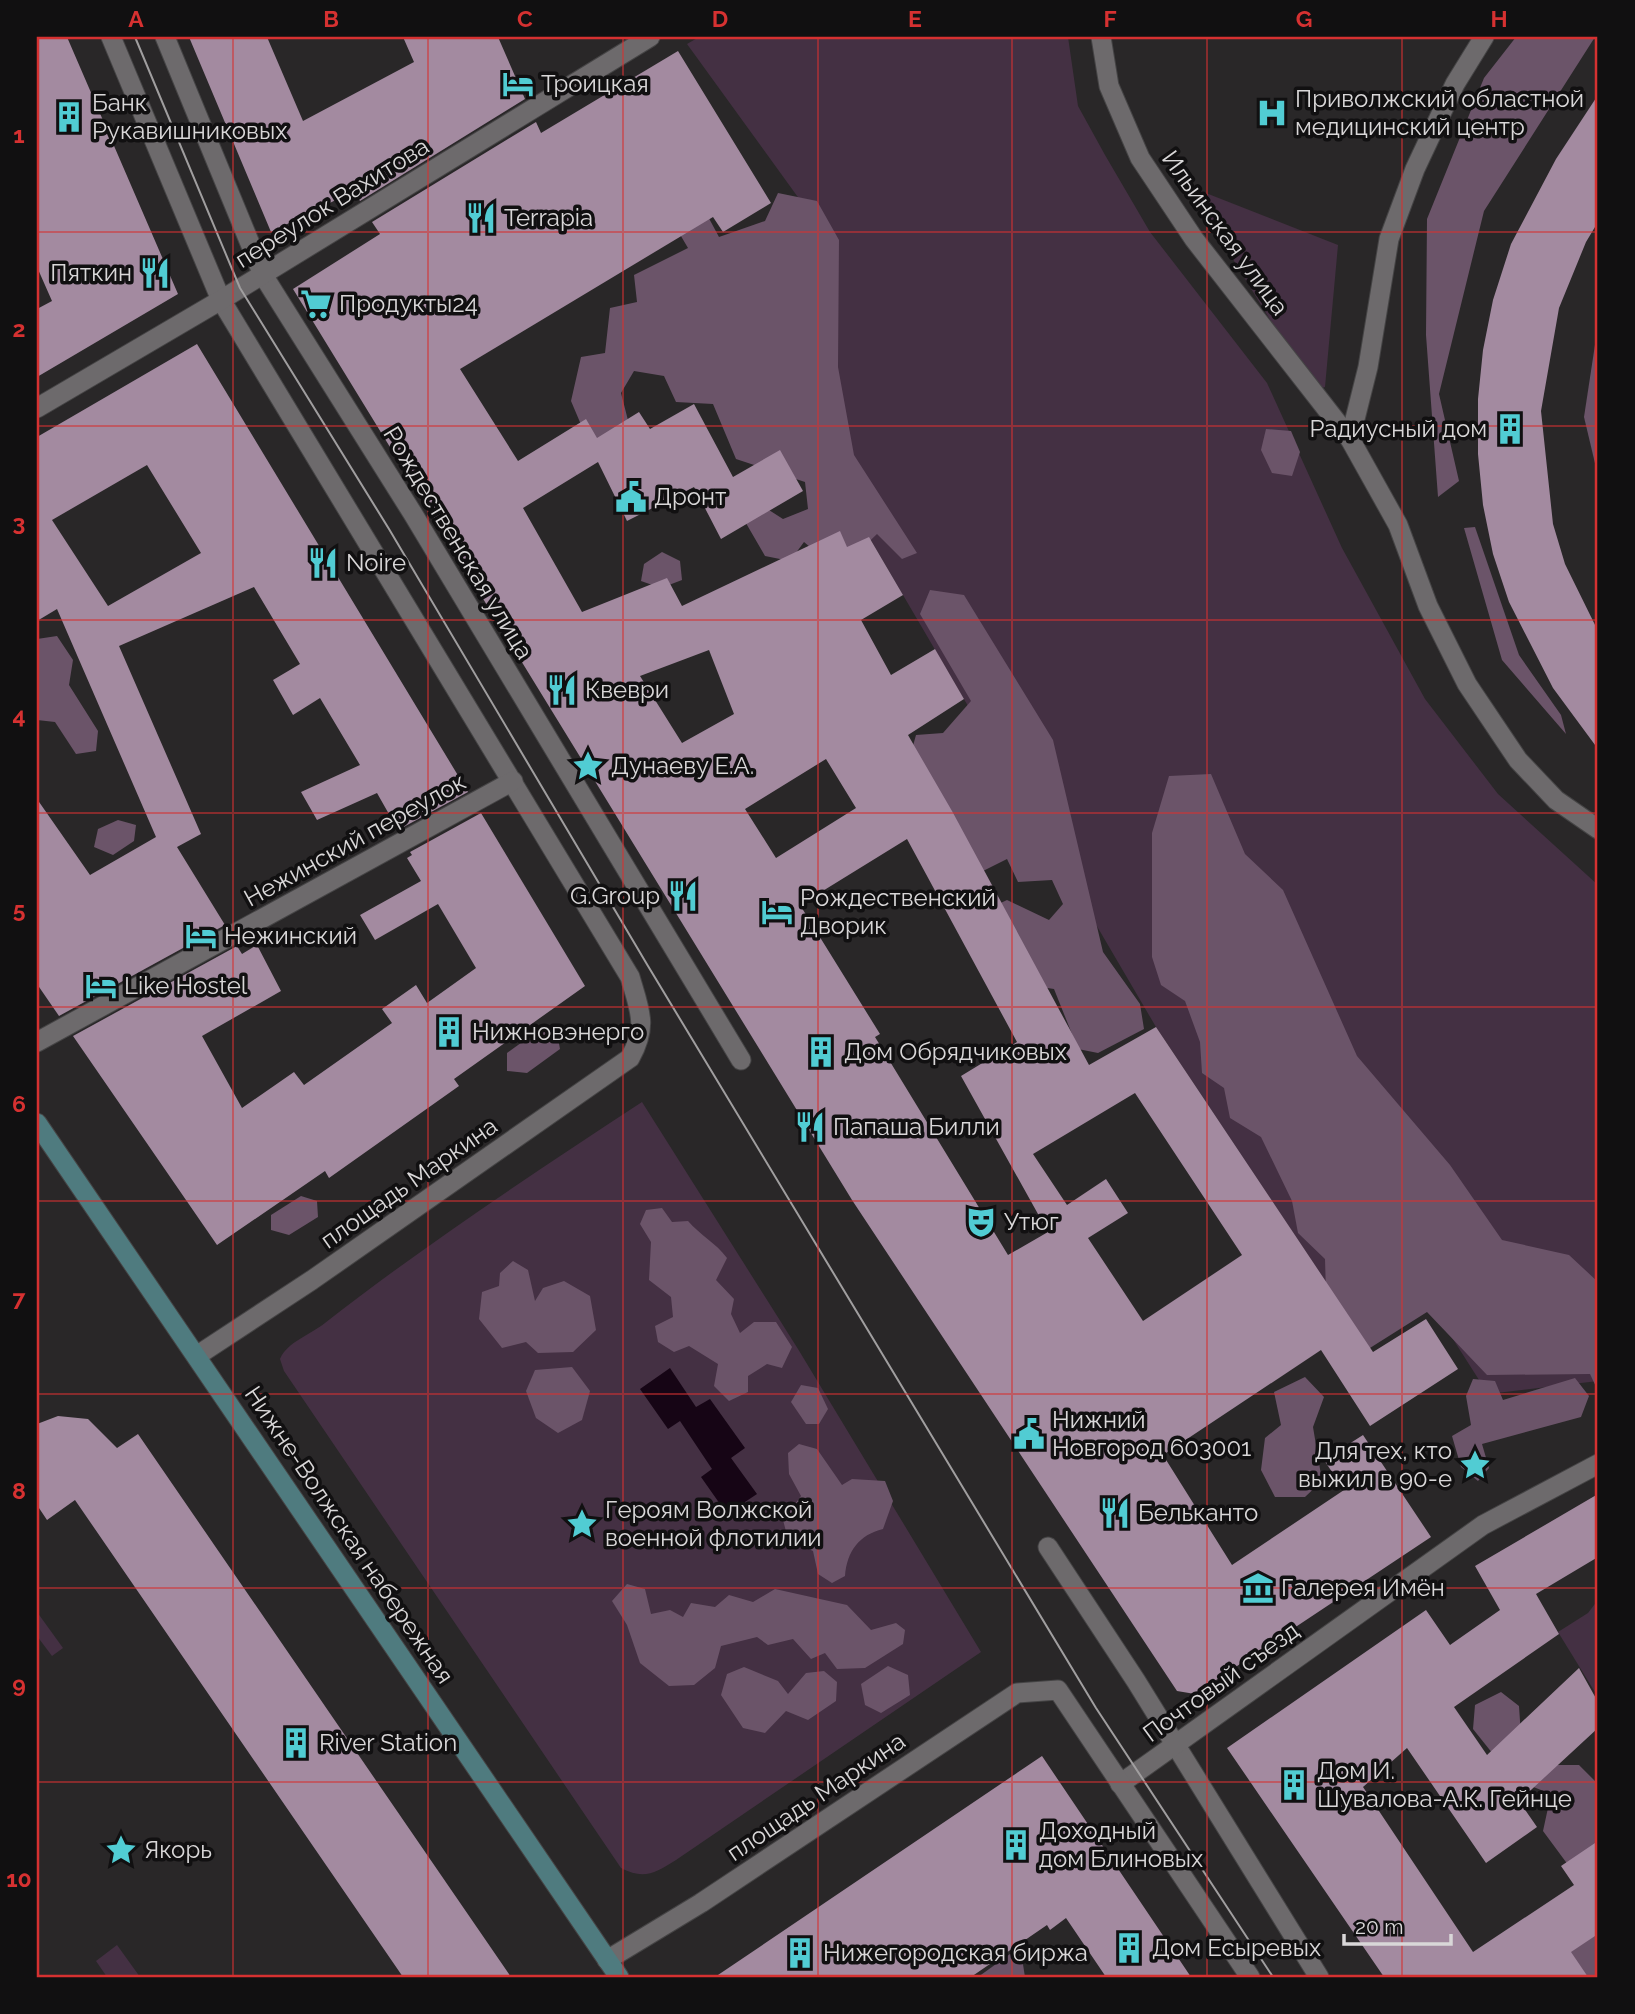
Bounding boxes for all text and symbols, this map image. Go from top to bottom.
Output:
text: A [128,5,144,32]
text: B [323,5,339,32]
text: C [517,5,533,32]
text: D [712,5,728,32]
text: E [908,5,922,32]
text: F [1103,5,1117,32]
text: G [1296,5,1312,32]
text: H [1490,5,1508,32]
hotel icon: Троицкая [501,67,535,101]
place label: Троицкая [541,69,649,98]
place label: Приволжский областной медицинский центр [1295,84,1584,141]
place label: Банк Рукавишниковых [92,88,287,145]
hospital icon: Приволжский областной медицинский центр [1255,96,1289,130]
building icon: Банк Рукавишниковых [52,100,86,134]
text: 1 [13,121,25,148]
street label: переулок Вахитова [230,131,434,274]
street label: Ильинская улица [1156,145,1295,321]
restaurant icon: Terrapia [464,201,498,235]
place label: Terrapia [504,203,593,232]
restaurant icon: Пяткин [138,256,172,290]
place label: Пяткин [50,258,132,287]
supermarket icon: Продукты24 [299,287,333,321]
place label: Продукты24 [339,289,478,318]
text: 2 [13,315,25,342]
building icon: Радиусный дом [1493,412,1527,446]
place label: Радиусный дом [1310,414,1487,443]
street label: Рождественская улица [377,421,539,664]
public building icon: Дронт [614,480,648,514]
place label: Дронт [654,482,727,511]
text: 3 [13,509,25,536]
restaurant icon: Noire [306,546,340,580]
place label: Noire [346,548,406,577]
restaurant icon: Квеври [545,673,579,707]
place label: Квеври [585,675,669,704]
text: 4 [12,702,26,729]
place icon: Дунаеву Е.А. [571,749,605,783]
place label: Дунаеву Е.А. [611,751,754,780]
street label: Нежинский переулок [239,767,471,913]
restaurant icon: G.Group [666,879,700,913]
place label: G.Group [570,881,660,910]
place label: Рождественский Дворик [800,883,996,940]
hotel icon: Рождественский Дворик [760,895,794,929]
text: 5 [13,896,26,923]
hotel icon: Нежинский [184,919,218,953]
place label: Нежинский [224,921,357,950]
hotel icon: Like Hostel [84,969,118,1003]
place label: Like Hostel [124,971,248,1000]
building icon: Нижновэнерго [432,1015,466,1049]
place label: Нижновэнерго [472,1017,644,1046]
building icon: Дом Обрядчиковых [804,1035,838,1069]
place label: Дом Обрядчиковых [844,1037,1067,1066]
text: 6 [12,1090,26,1117]
restaurant icon: Папаша Билли [793,1110,827,1144]
street label: площадь Маркина [315,1111,503,1254]
place label: Папаша Билли [833,1112,1000,1141]
theatre icon: Утюг [964,1205,998,1239]
place label: Утюг [1004,1207,1059,1236]
text: 7 [13,1284,26,1311]
street label: Нижне-Волжская набережная [239,1381,460,1689]
place label: Нижний Новгород 603001 [1052,1405,1251,1462]
public building icon: Нижний Новгород 603001 [1012,1417,1046,1451]
place label: Для тех, кто выжил в 90-е [1298,1436,1452,1493]
place icon: Для тех, кто выжил в 90-е [1458,1448,1492,1482]
text: 8 [12,1477,26,1504]
place label: Героям Волжской военной флотилии [605,1495,821,1552]
restaurant icon: Бельканто [1098,1496,1132,1530]
place label: Бельканто [1138,1498,1258,1527]
place icon: Героям Волжской военной флотилии [565,1507,599,1541]
museum icon: Галерея Имён [1241,1571,1275,1605]
place label: Галерея Имён [1281,1573,1445,1602]
street label: Почтовый съезд [1137,1615,1304,1748]
text: 9 [12,1671,26,1698]
building icon: River Station [279,1726,313,1760]
street label: площадь Маркина [721,1726,910,1867]
place label: River Station [319,1728,457,1757]
place label: Дом И. Шувалова-А.К. Гейнце [1317,1756,1572,1813]
building icon: Дом И. Шувалова-А.К. Гейнце [1277,1768,1311,1802]
place label: Доходный дом Блиновых [1039,1816,1203,1873]
building icon: Доходный дом Блиновых [999,1828,1033,1862]
place icon: Якорь [104,1833,138,1867]
place label: Якорь [144,1835,212,1864]
text: 10 [6,1865,32,1892]
scale bar [1344,1902,1451,1946]
text: 20 m [1355,1914,1403,1939]
building icon: Дом Есыревых [1112,1931,1146,1965]
place label: Дом Есыревых [1152,1933,1321,1962]
building icon: Нижегородская биржа [783,1936,817,1970]
place label: Нижегородская биржа [823,1938,1088,1967]

